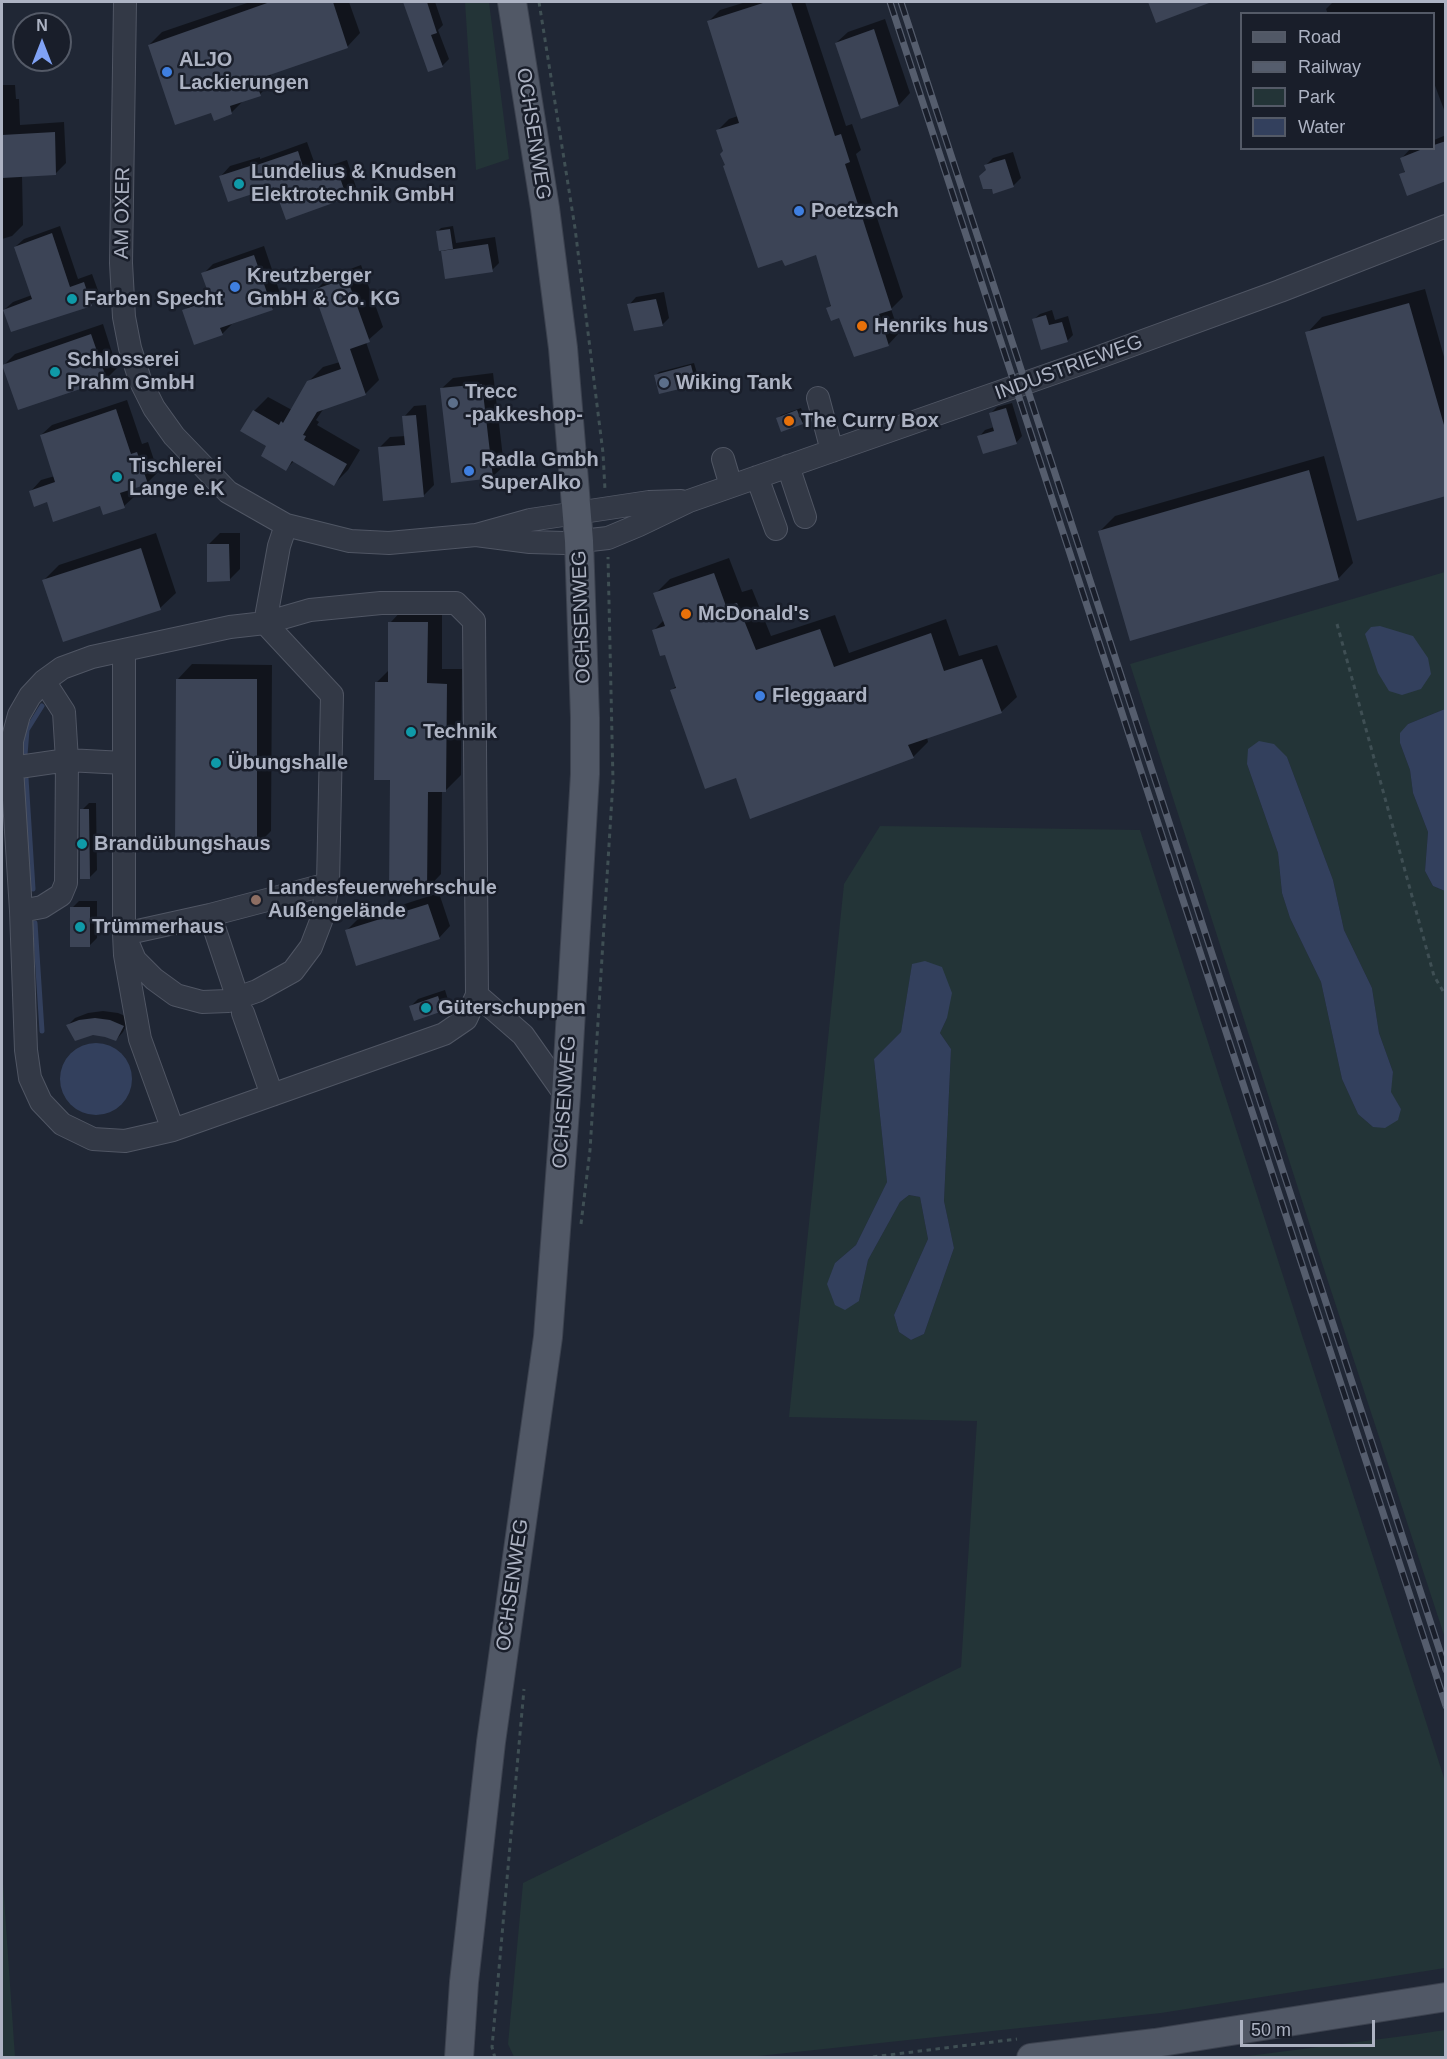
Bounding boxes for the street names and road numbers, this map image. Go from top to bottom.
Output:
street label: OCHSENWEG [511,66,555,202]
street label: AM OXER [110,167,136,259]
street label: INDUSTRIEWEG [992,330,1146,406]
street label: OCHSENWEG [568,550,596,684]
street label: OCHSENWEG [548,1035,582,1169]
street label: OCHSENWEG [492,1517,534,1653]

